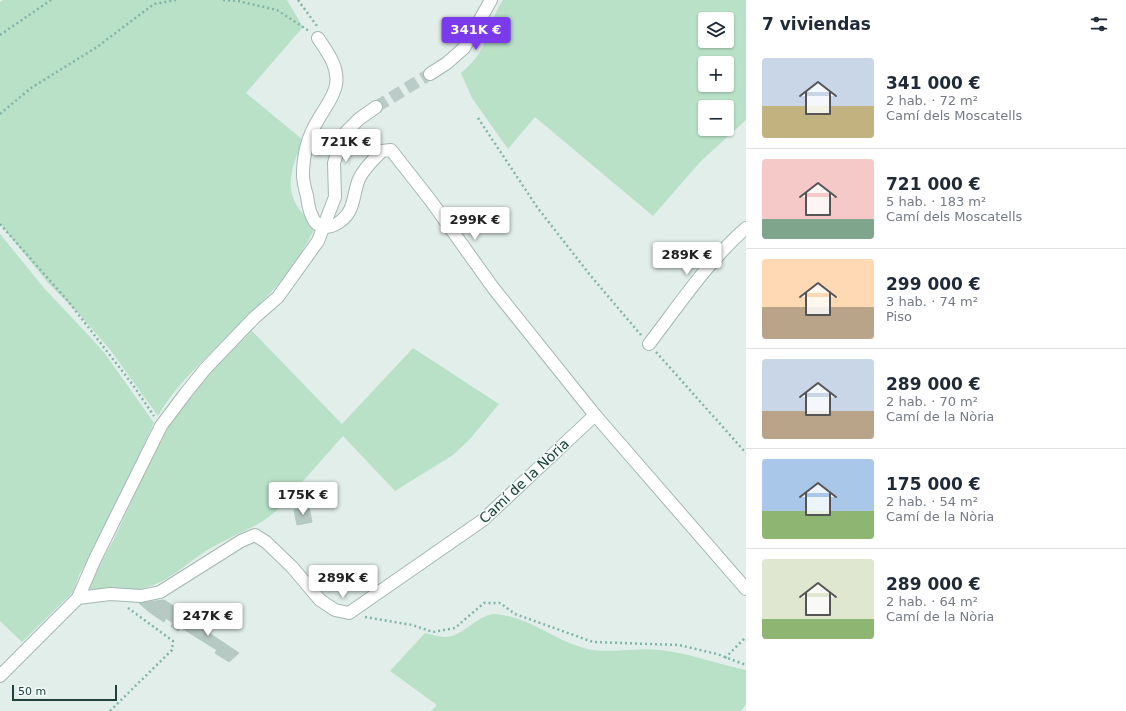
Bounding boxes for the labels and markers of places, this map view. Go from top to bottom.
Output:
pin: 341K € [443,17,509,51]
pin: 721K € [313,129,379,163]
pin: 299K € [442,207,508,241]
pin: 289K € [654,242,720,276]
pin: 175K € [270,482,336,516]
pin: 289K € [310,565,376,599]
pin: 247K € [175,603,241,637]

